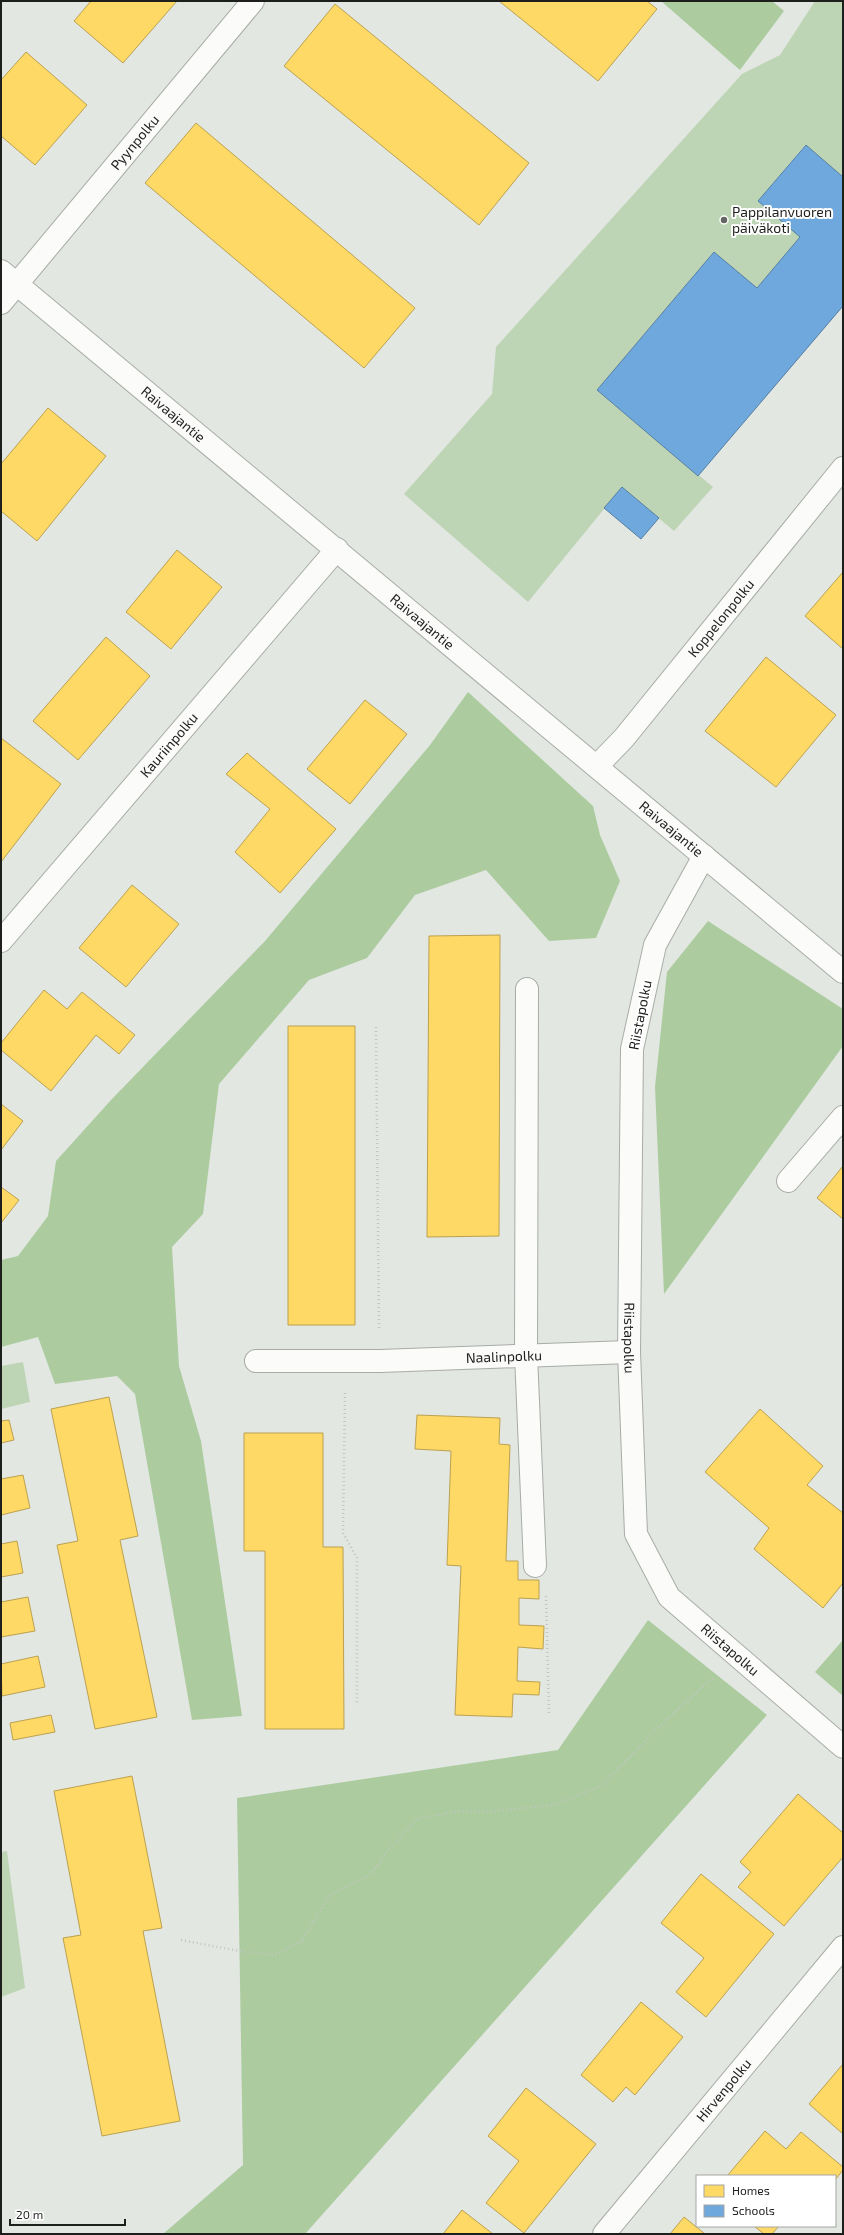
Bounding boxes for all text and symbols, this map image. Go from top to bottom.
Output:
street label: Pyynpolku [107,111,162,173]
place label: Pappilanvuoren päiväkoti [732,203,832,236]
marker: Pappilanvuoren päiväkoti [719,215,729,225]
street label: Raivaajantie [138,382,209,446]
street label: Koppelonpolku [684,576,757,660]
street label: Raivaajantie [387,590,458,653]
street label: Kauriinpolku [136,709,201,781]
street label: Raivaajantie [636,797,707,860]
street label: Riistapolku [624,978,655,1051]
street label: Riistapolku [621,1302,639,1374]
street label: Naalinpolku [465,1346,542,1366]
street label: Riistapolku [698,1620,763,1679]
street label: Hirvenpolku [692,2055,754,2125]
legend [696,2175,836,2227]
text: Homes [732,2183,770,2197]
scale bar [10,2201,125,2227]
text: Schools [732,2203,775,2217]
text: 20 m [16,2207,43,2221]

